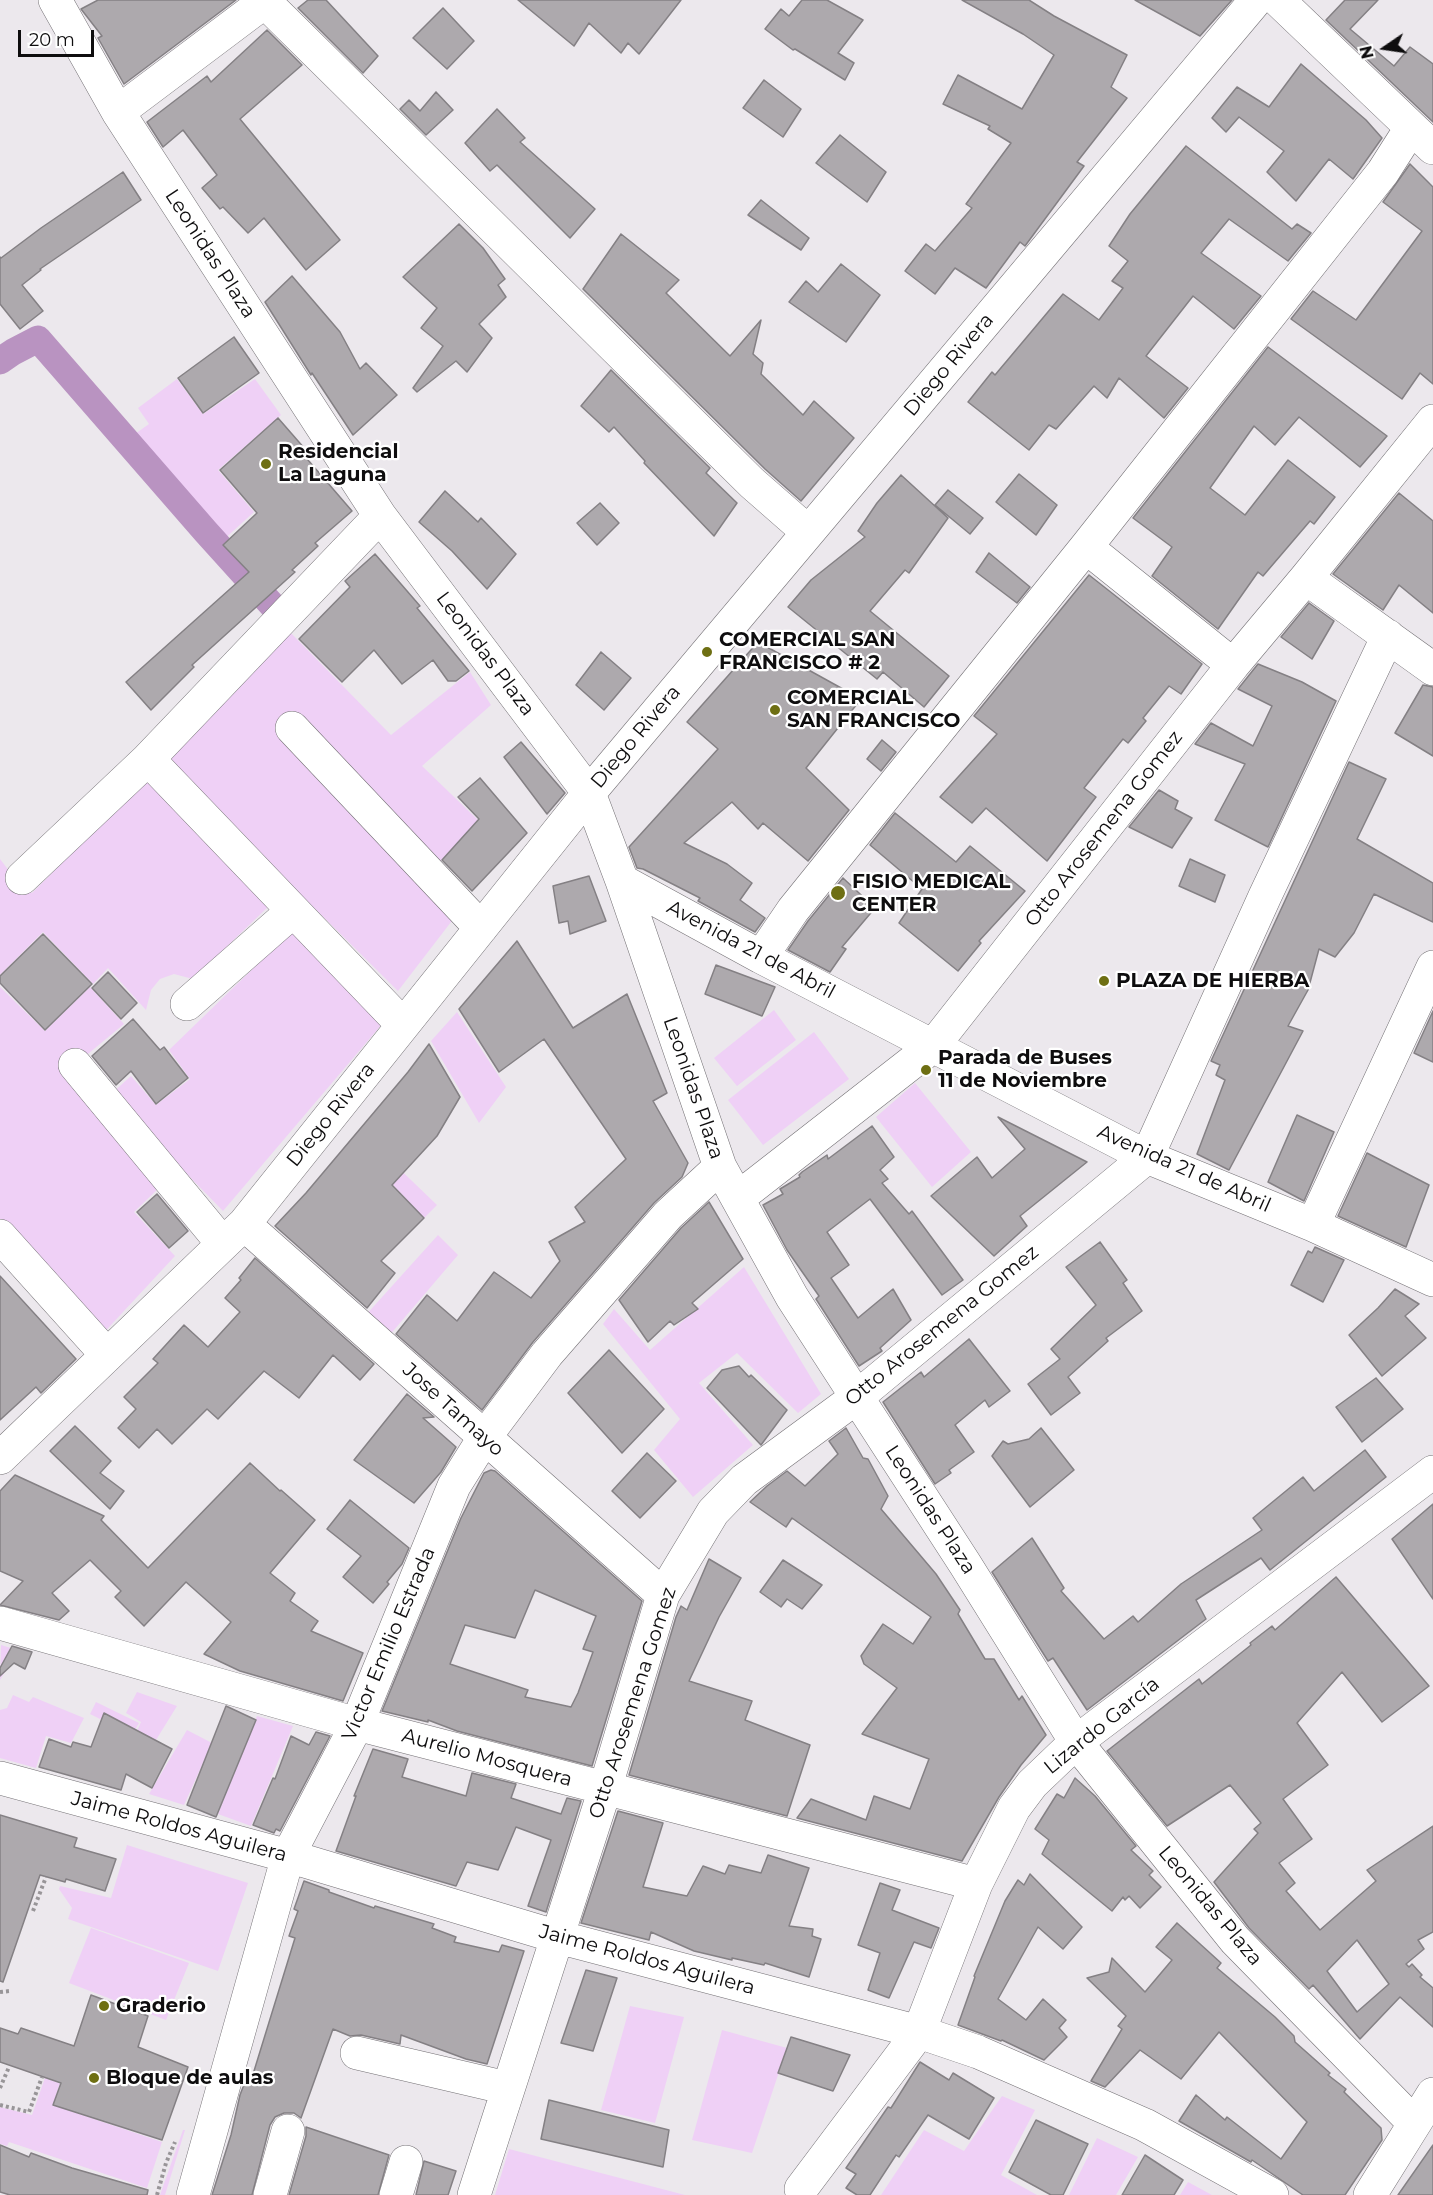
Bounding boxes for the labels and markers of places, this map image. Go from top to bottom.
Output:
place label: Residencial La Laguna [278,440,398,487]
marker: Residencial La Laguna [259,457,273,471]
place label: COMERCIAL SAN FRANCISCO # 2 [719,628,895,675]
marker: COMERCIAL SAN FRANCISCO # 2 [700,645,714,659]
place label: COMERCIAL SAN FRANCISCO [787,686,960,733]
marker: COMERCIAL SAN FRANCISCO [768,703,782,717]
place label: FISIO MEDICAL CENTER [852,870,1010,917]
marker: FISIO MEDICAL CENTER [829,884,847,902]
place label: PLAZA DE HIERBA [1116,969,1309,993]
marker: PLAZA DE HIERBA [1097,974,1111,988]
place label: Parada de Buses 11 de Noviembre [938,1046,1112,1093]
marker: Parada de Buses 11 de Noviembre [919,1063,933,1077]
place label: Graderio [116,1994,206,2018]
marker: Graderio [97,1999,111,2013]
place label: Bloque de aulas [106,2066,273,2090]
marker: Bloque de aulas [87,2071,101,2085]

